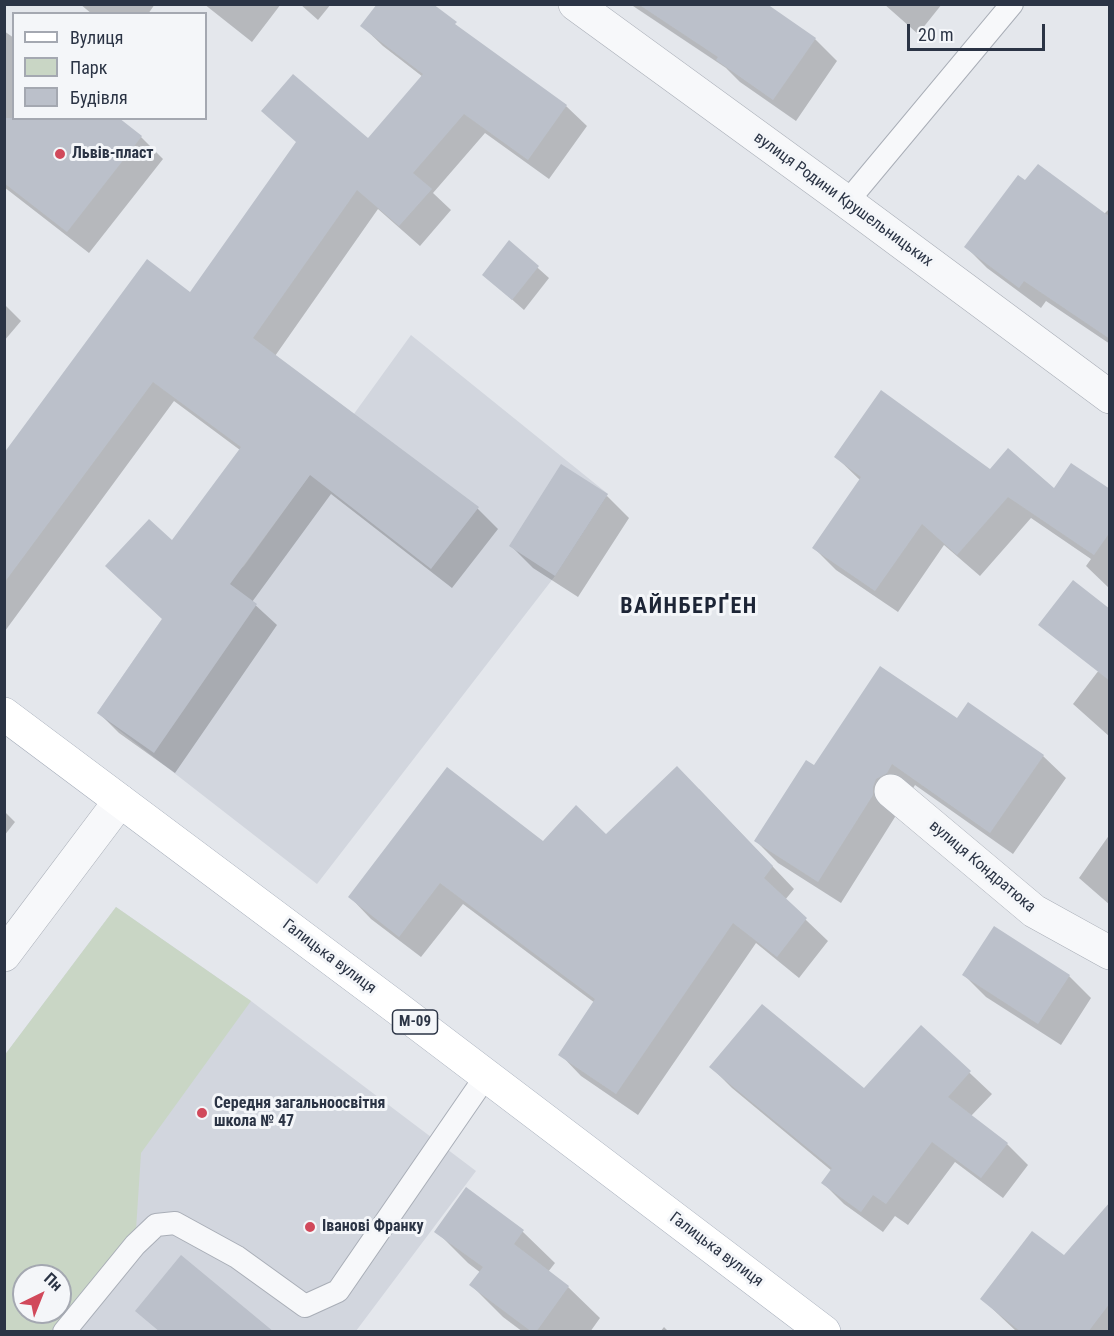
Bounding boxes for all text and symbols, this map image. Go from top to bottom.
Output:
legend [12,12,207,120]
scale bar [910,12,1048,50]
text: 20 m [918,24,953,45]
text: Вулиця [70,27,124,48]
text: Парк [70,57,107,78]
text: Будівля [70,87,128,108]
street label: вулиця Родини Крушельницьких [750,129,936,271]
place label: Львів-пласт [72,144,154,164]
marker: Львів-пласт [53,147,67,161]
district label: ВАЙНБЕРҐЕН [620,594,758,620]
street label: вулиця Кондратюка [925,817,1039,917]
street label: Галицька вулиця [278,916,380,998]
road number: М-09 [392,1010,438,1034]
place label: Середня загальноосвітня школа № 47 [214,1094,385,1132]
marker: Середня загальноосвітня школа № 47 [195,1106,209,1120]
street label: Галицька вулиця [665,1209,767,1291]
place label: Іванові Франку [322,1217,424,1237]
marker: Іванові Франку [303,1220,317,1234]
north arrow [12,1264,72,1324]
text: Пн [40,1269,66,1295]

